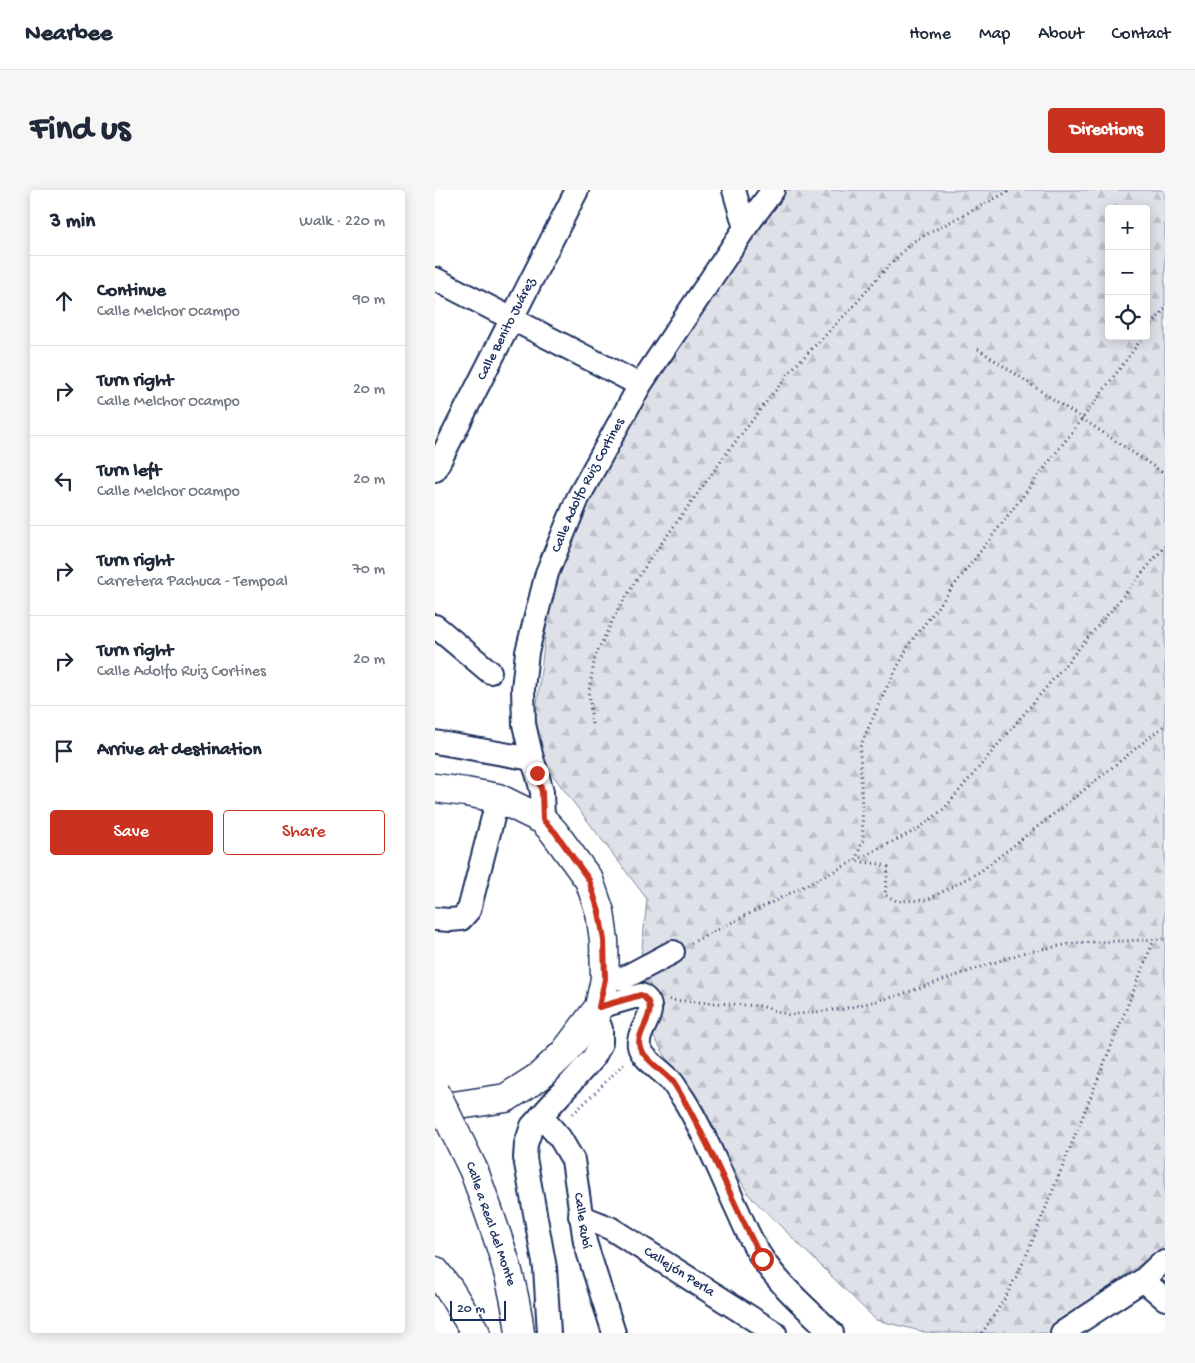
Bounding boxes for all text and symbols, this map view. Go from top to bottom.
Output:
text: Nearbee [25,20,112,49]
text: Home [909,24,951,45]
text: Map [979,24,1010,45]
text: About [1038,24,1084,45]
text: Contact [1112,24,1170,45]
button: Directions [1048,108,1165,153]
text: Find us [30,110,130,151]
map controls [1105,205,1150,340]
button: + [1105,205,1150,250]
text: 3 min [50,210,95,235]
text: Walk · 220 m [299,213,385,232]
button: − [1105,250,1150,295]
street label: Calle Benito Juárez [473,274,540,383]
text: Continue [97,280,166,303]
icon: ahead [50,287,78,315]
text: 90 m [353,291,385,310]
button: locate [1105,295,1150,340]
text: Calle Melchor Ocampo [97,303,240,322]
text: Turn right [97,370,173,393]
icon: right [50,377,78,405]
text: 20 m [353,381,385,400]
text: Calle Melchor Ocampo [97,393,240,412]
street label: Calle Adolfo Ruiz Cortines [548,415,629,555]
text: Turn left [97,460,161,483]
icon: left [50,467,78,495]
text: 20 m [353,471,385,490]
text: Calle Melchor Ocampo [97,483,240,502]
text: Turn right [97,550,173,573]
icon: right [50,557,78,585]
text: 70 m [352,561,385,580]
text: Carretera Pachuca - Tempoal [97,573,288,592]
text: Turn right [97,640,173,663]
icon: right [50,647,78,675]
text: 20 m [353,651,385,670]
text: Calle Adolfo Ruiz Cortines [97,663,266,682]
icon: arrive [50,737,78,765]
text: Arrive at destination [97,739,261,762]
route end [526,762,549,785]
button: Save [50,810,213,855]
button: Share [223,810,385,855]
street label: Calle a Real del Monte [461,1160,519,1289]
street label: Calle Rubí [569,1192,595,1252]
street label: Callejón Perla [640,1243,719,1301]
route start [751,1248,774,1271]
scale bar [450,1298,506,1321]
text: 20 m [457,1301,485,1318]

